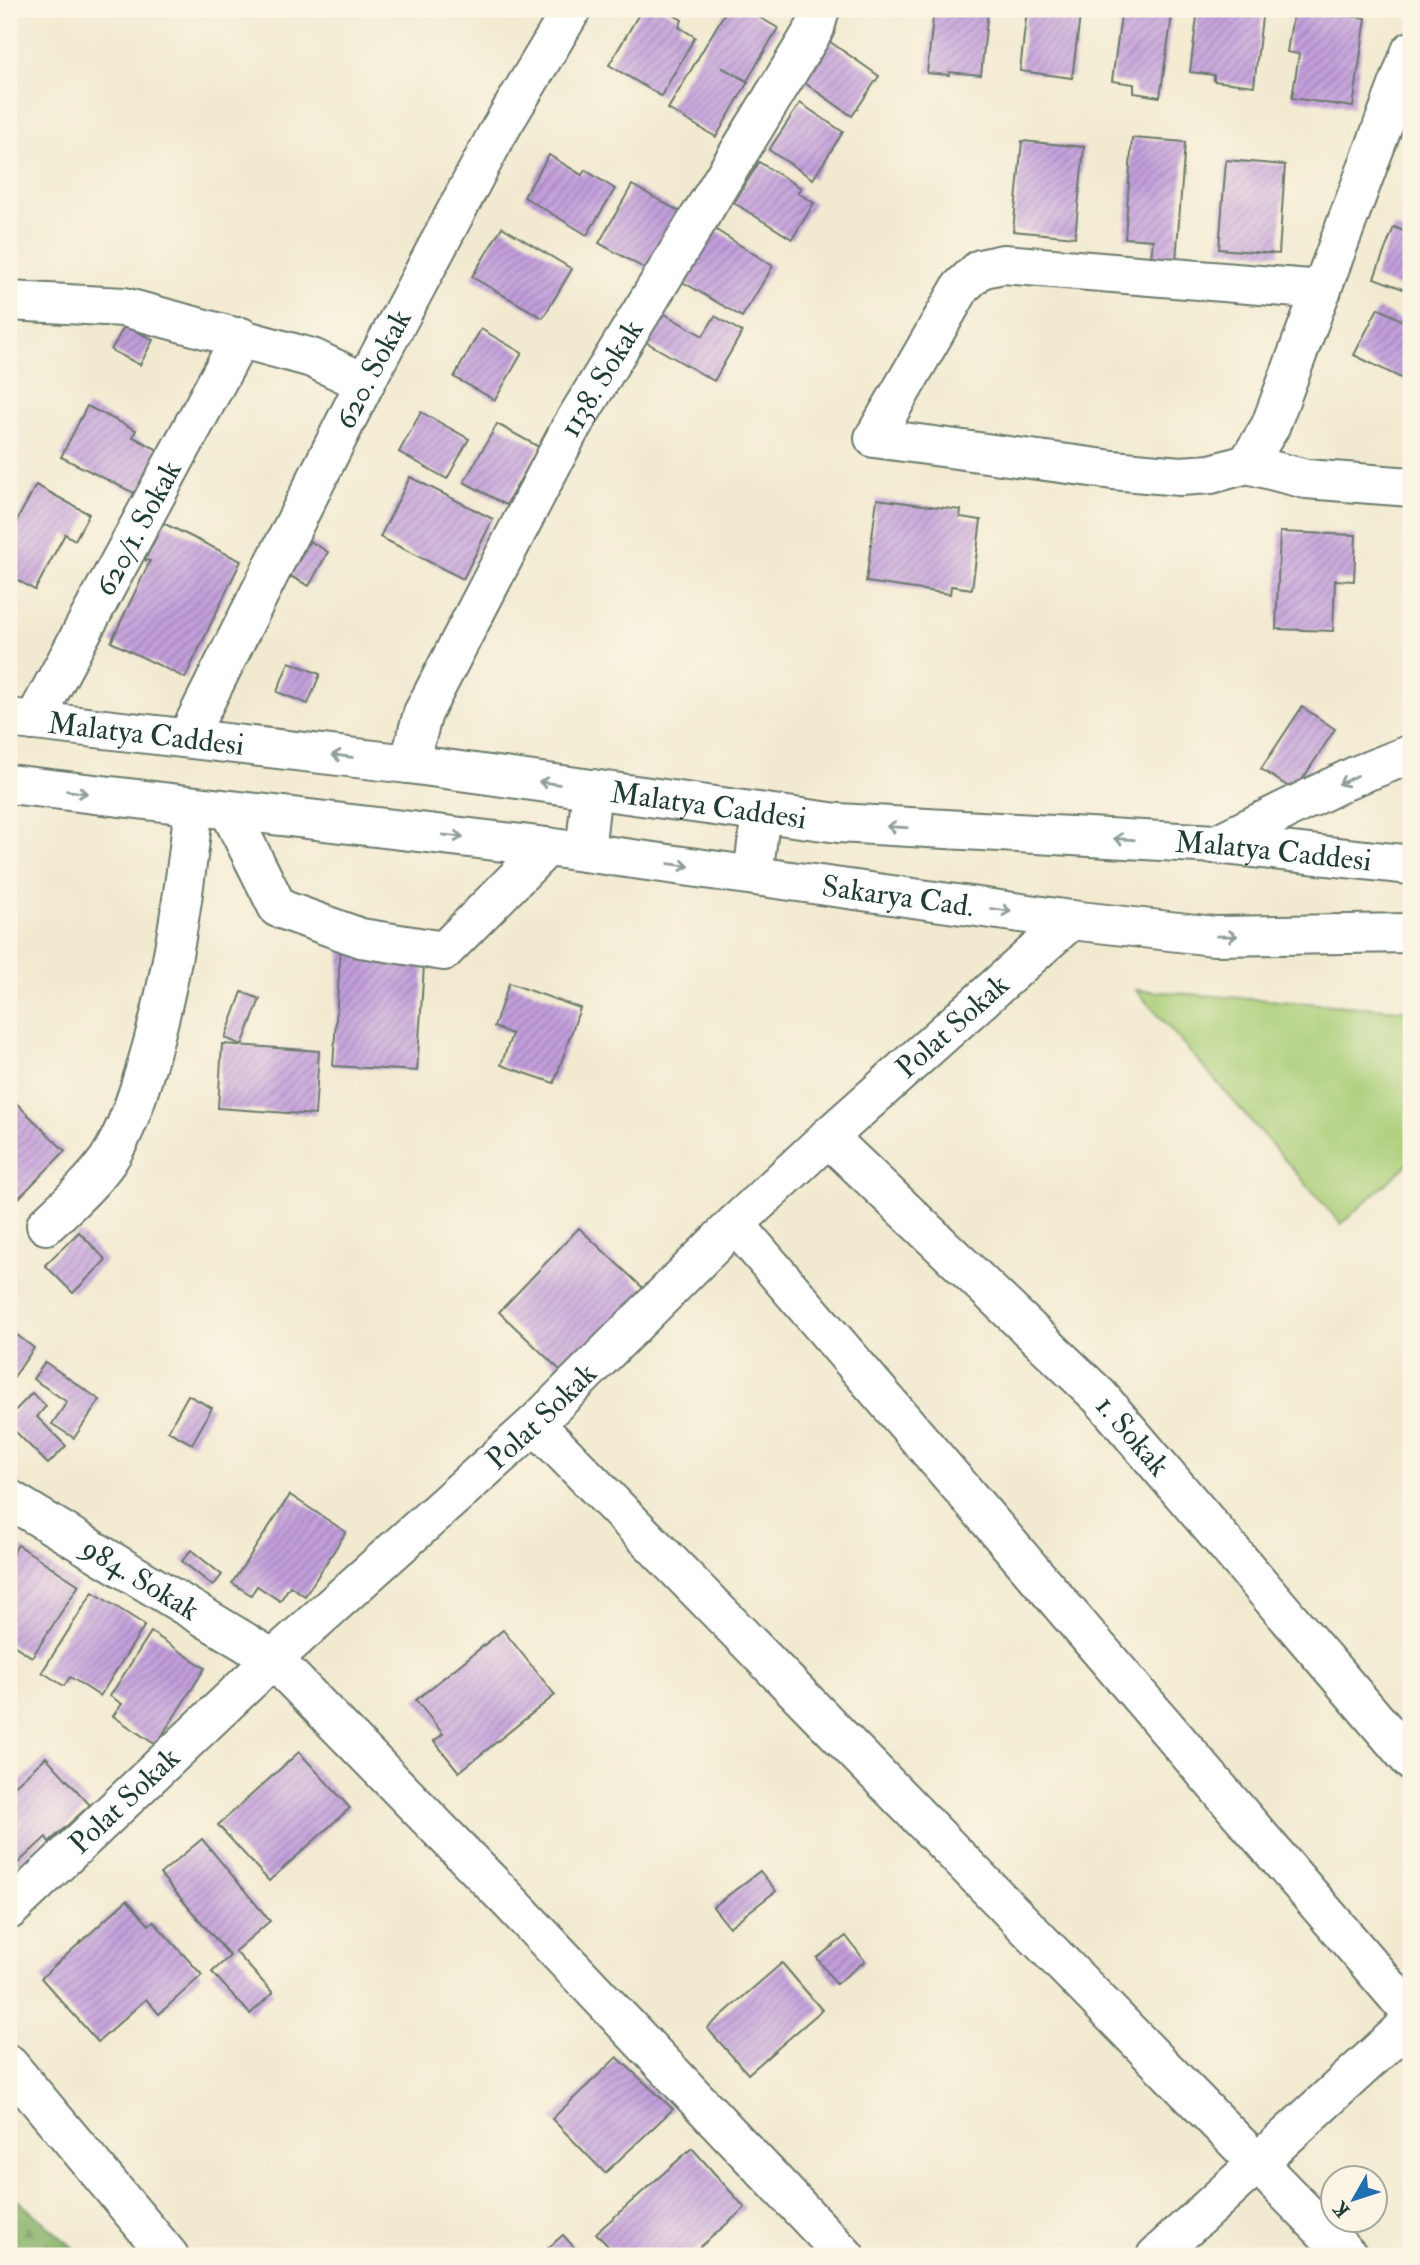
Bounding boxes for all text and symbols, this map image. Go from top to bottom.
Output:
street label: 620. Sokak [327,303,420,435]
street label: 1138. Sokak [551,313,651,443]
street label: 620/1. Sokak [87,454,190,602]
street label: Malatya Caddesi [46,705,246,764]
one-way arrow [331,749,353,762]
street label: Malatya Caddesi [608,774,809,837]
one-way arrow [1338,774,1359,787]
one-way arrow [539,776,561,789]
one-way arrow [65,785,87,798]
one-way arrow [885,820,908,833]
street label: Malatya Caddesi [1174,824,1373,880]
one-way arrow [441,830,464,843]
one-way arrow [1113,832,1136,845]
one-way arrow [667,859,690,872]
street label: Sakarya Cad. [819,867,976,925]
one-way arrow [989,904,1012,917]
one-way arrow [1215,929,1238,942]
street label: Polat Sokak [888,966,1017,1086]
street label: Polat Sokak [479,1355,604,1478]
street label: 1. Sokak [1088,1388,1177,1484]
street label: 984. Sokak [73,1529,206,1629]
street label: Polat Sokak [61,1740,188,1862]
north arrow [1318,2164,1388,2234]
text: K [1328,2196,1355,2222]

